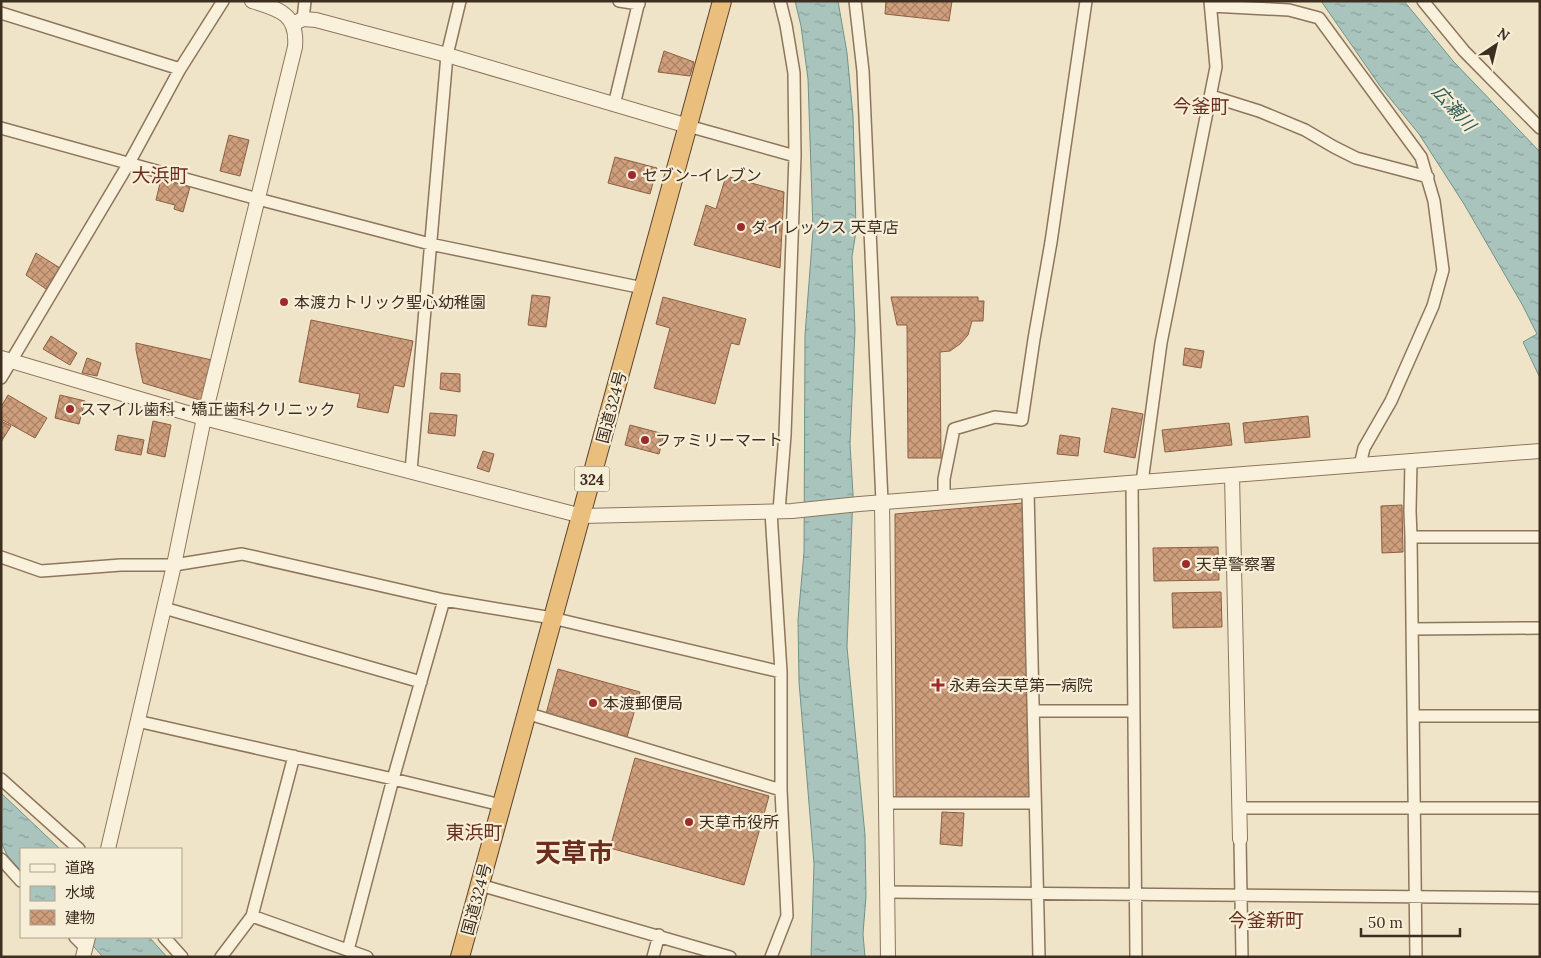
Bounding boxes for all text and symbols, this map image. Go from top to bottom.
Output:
north arrow [1471,20,1521,70]
text: N [1494,24,1513,45]
water label: 広瀬川 [1427,80,1482,137]
district label: 今釜町 [1172,94,1230,118]
district label: 大浜町 [131,163,189,187]
place label: セブン-イレブン [642,165,762,185]
marker: セブン-イレブン [626,169,638,181]
place label: ダイレックス 天草店 [751,217,899,237]
marker: ダイレックス 天草店 [735,221,747,233]
place label: 本渡カトリック聖心幼稚園 [294,292,486,312]
marker: 本渡カトリック聖心幼稚園 [278,296,290,308]
street label: 国道324号 [592,369,630,445]
place label: スマイル歯科・矯正歯科クリニック [80,399,336,419]
marker: スマイル歯科・矯正歯科クリニック [64,403,76,415]
place label: ファミリーマート [655,430,783,450]
marker: ファミリーマート [639,434,651,446]
road number: 324 [574,466,610,492]
place label: 天草警察署 [1196,554,1276,574]
marker: 天草警察署 [1180,558,1192,570]
place label: 永寿会天草第一病院 [949,675,1093,695]
marker: 永寿会天草第一病院 [931,678,945,692]
place label: 本渡郵便局 [603,693,683,713]
marker: 本渡郵便局 [587,697,599,709]
place label: 天草市役所 [699,812,779,832]
marker: 天草市役所 [683,816,695,828]
district label: 東浜町 [445,820,503,844]
district label: 天草市 [535,836,613,869]
legend [20,848,182,938]
text: 道路 [65,858,95,877]
street label: 国道324号 [457,861,495,937]
text: 水域 [65,883,95,902]
scale bar [1361,906,1460,938]
text: 建物 [65,908,95,927]
district label: 今釜新町 [1228,908,1304,932]
text: 50 m [1368,913,1403,932]

